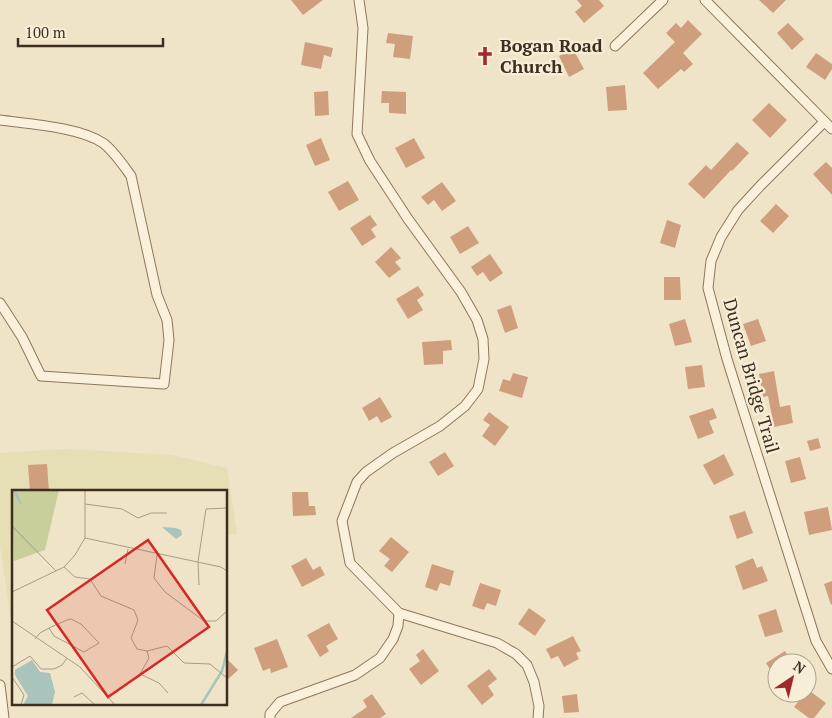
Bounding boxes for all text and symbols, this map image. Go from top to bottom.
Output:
scale bar [18,15,162,47]
text: 100 m [25,22,66,42]
place label: Bogan Road Church [500,33,603,78]
church icon: Bogan Road Church [474,45,496,67]
street label: Duncan Bridge Trail [718,295,786,456]
inset map [12,490,228,706]
north arrow [767,653,817,703]
text: N [790,656,810,678]

